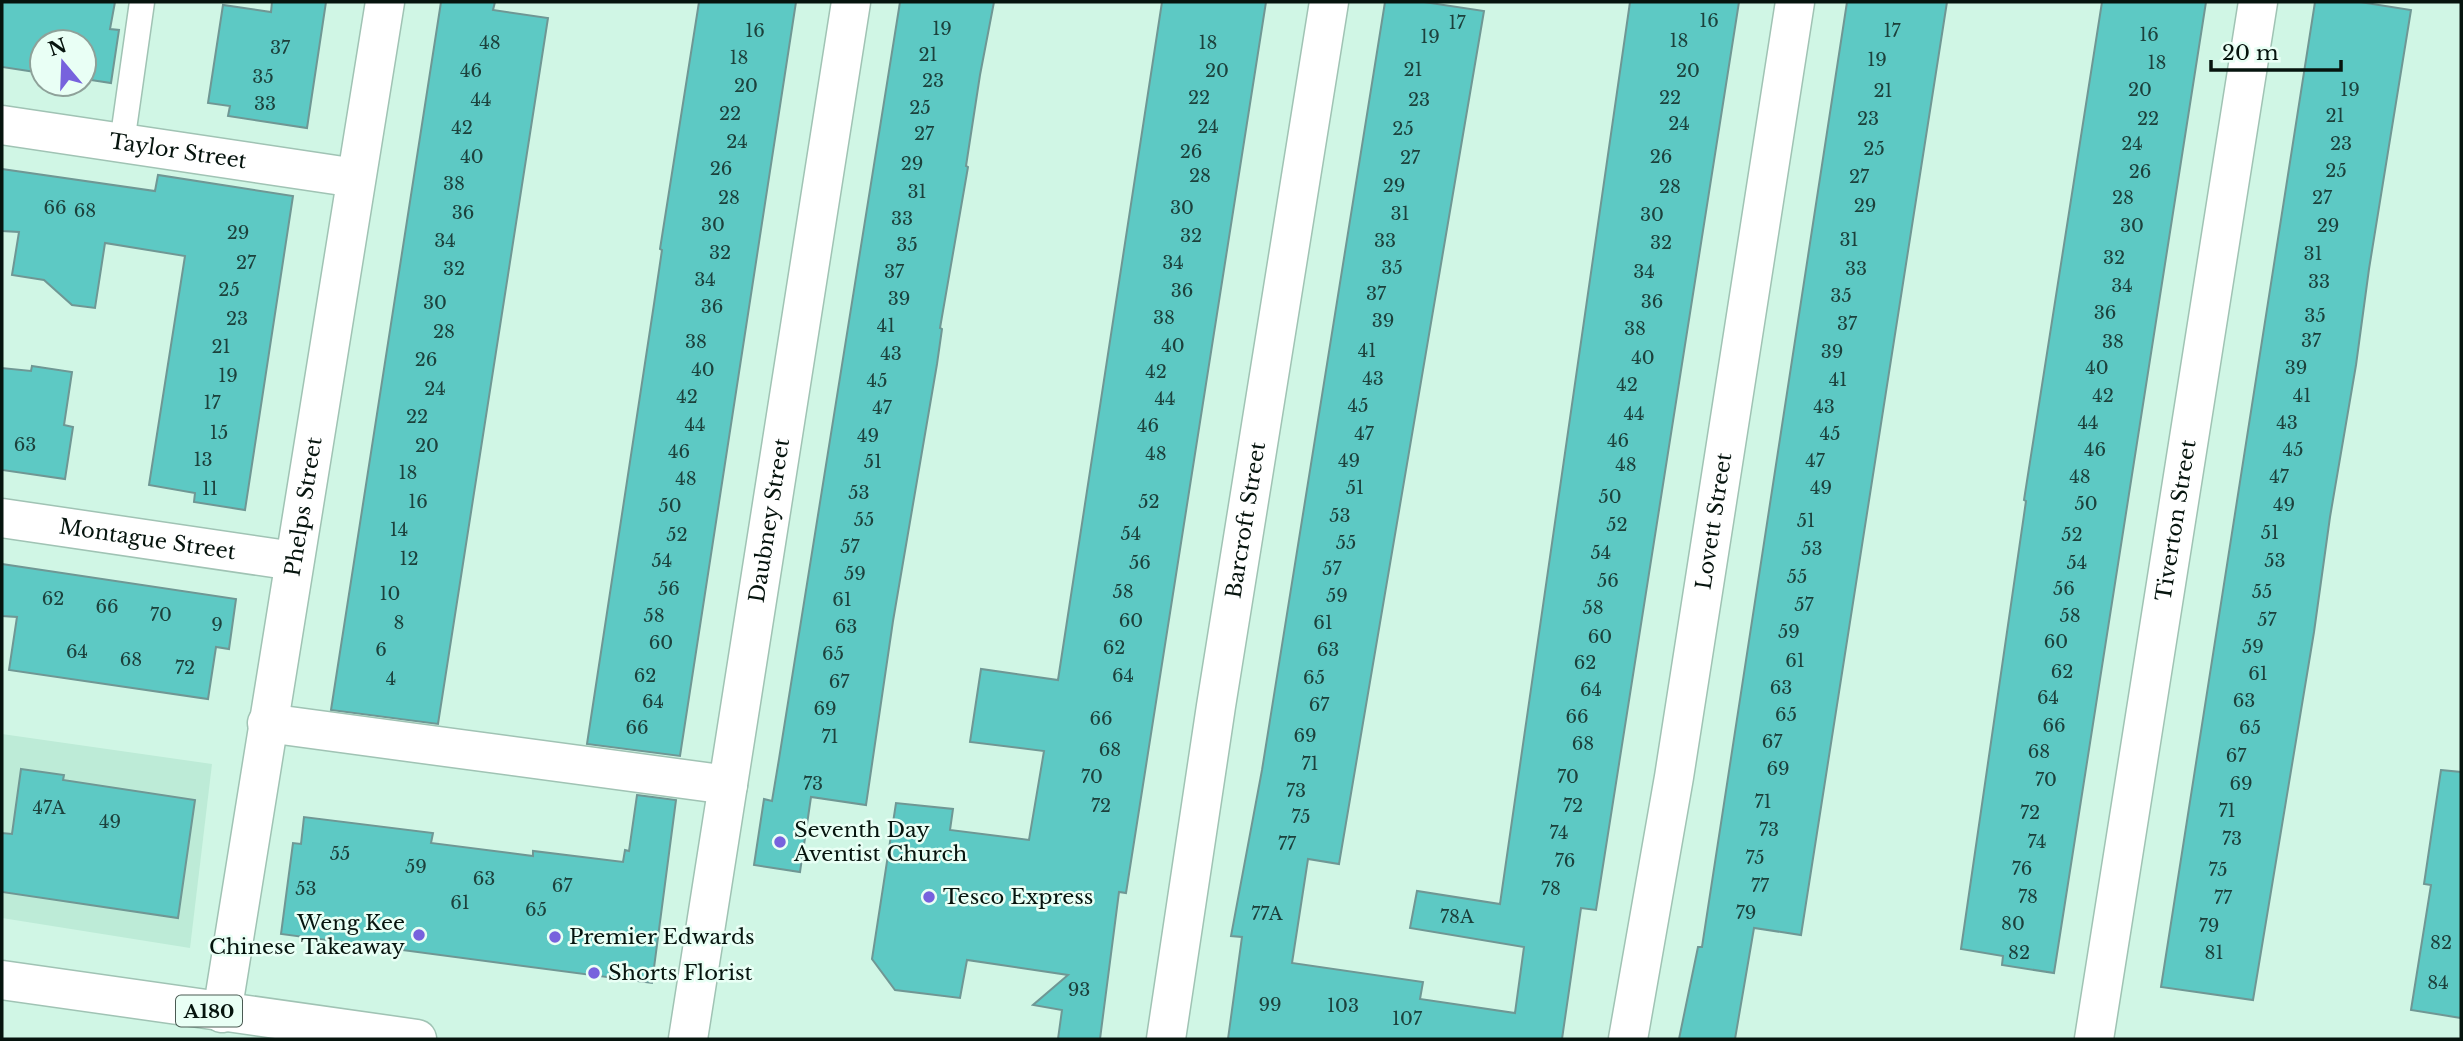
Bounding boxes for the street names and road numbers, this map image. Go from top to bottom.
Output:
street label: Taylor Street [108,128,248,174]
street label: Phelps Street [280,435,328,578]
street label: Daubney Street [744,436,795,604]
street label: Tiverton Street [2150,438,2202,603]
street label: Barcroft Street [1220,440,1271,600]
street label: Lovett Street [1690,451,1737,591]
street label: Montague Street [57,514,237,565]
road number: A180 [176,995,242,1026]

